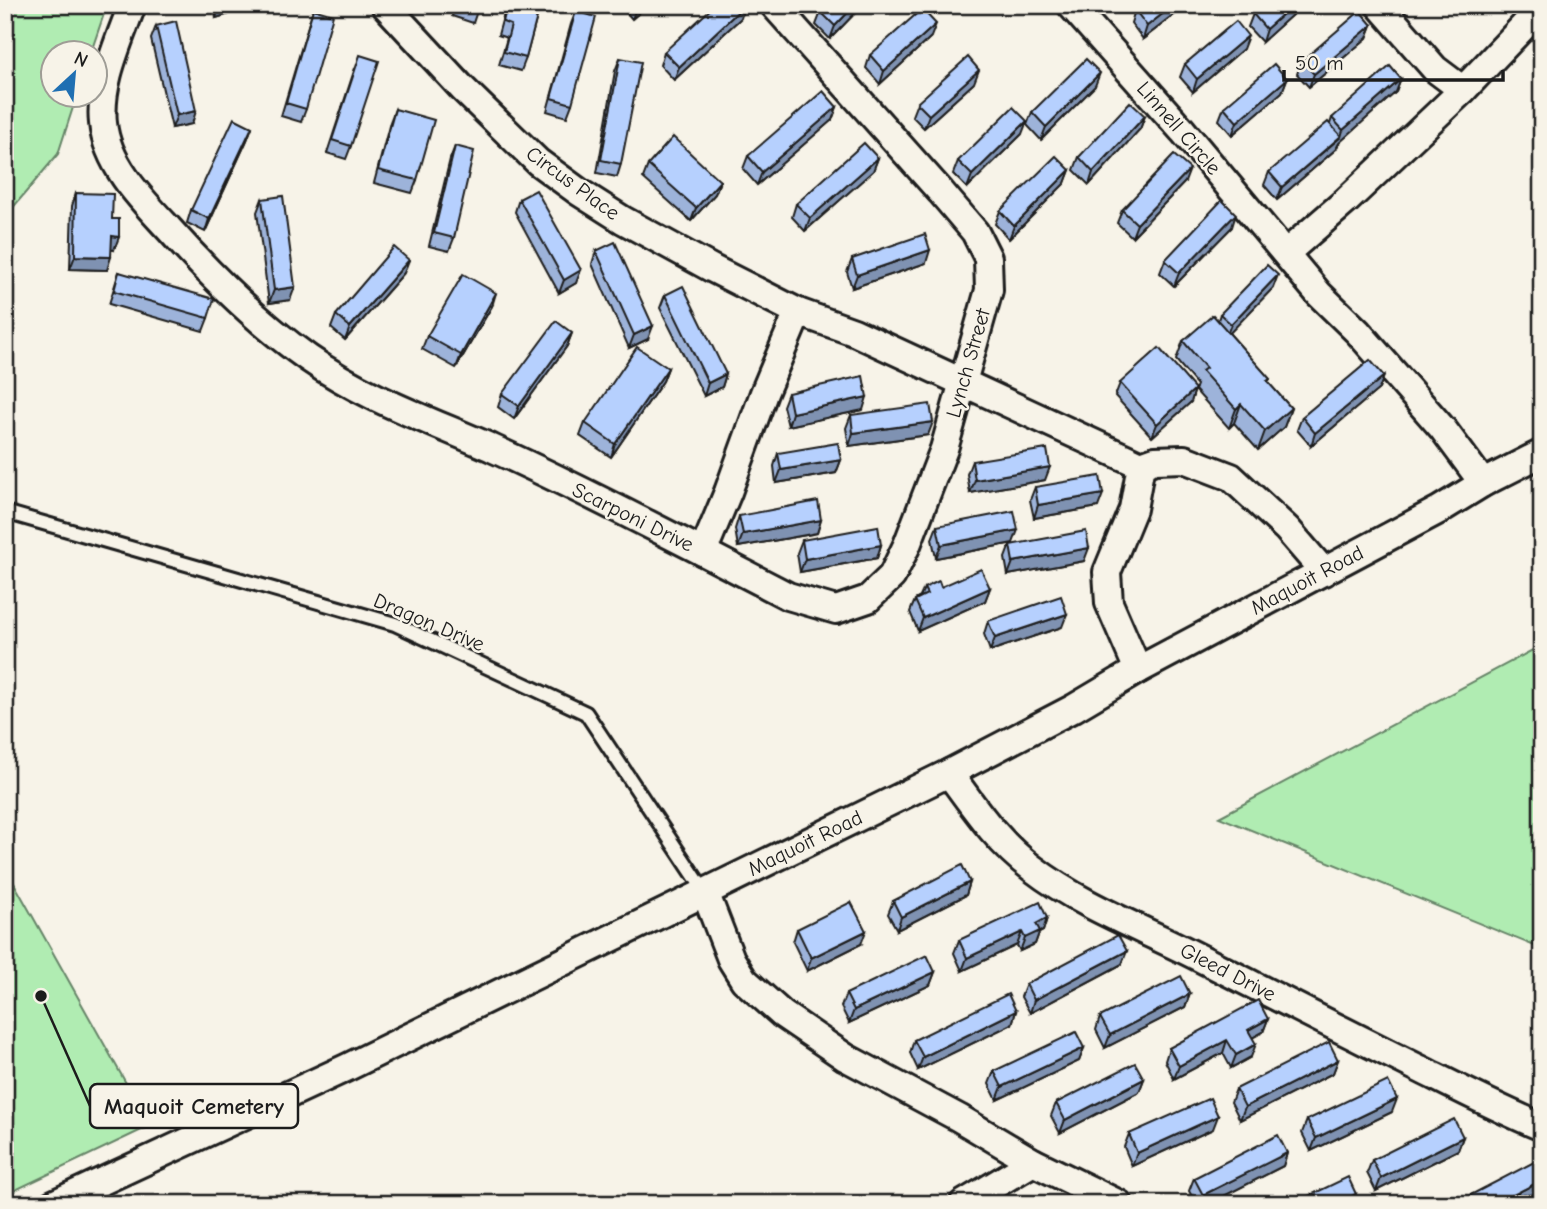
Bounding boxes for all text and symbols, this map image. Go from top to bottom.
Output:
north arrow [38,38,108,108]
scale bar [1284,38,1503,82]
text: N [71,47,91,72]
text: 50 m [1295,51,1344,75]
street label: Linnell Circle [1132,76,1226,180]
street label: Circus Place [522,141,624,225]
street label: Lynch Street [941,305,995,420]
street label: Scarponi Drive [569,477,697,557]
street label: Maquoit Road [1247,540,1367,620]
street label: Dragon Drive [370,588,488,656]
street label: Maquoit Road [744,805,866,881]
street label: Gleed Drive [1176,938,1280,1006]
callout: Maquoit Cemetery [90,1084,298,1128]
text: Maquoit Cemetery [104,1093,284,1120]

